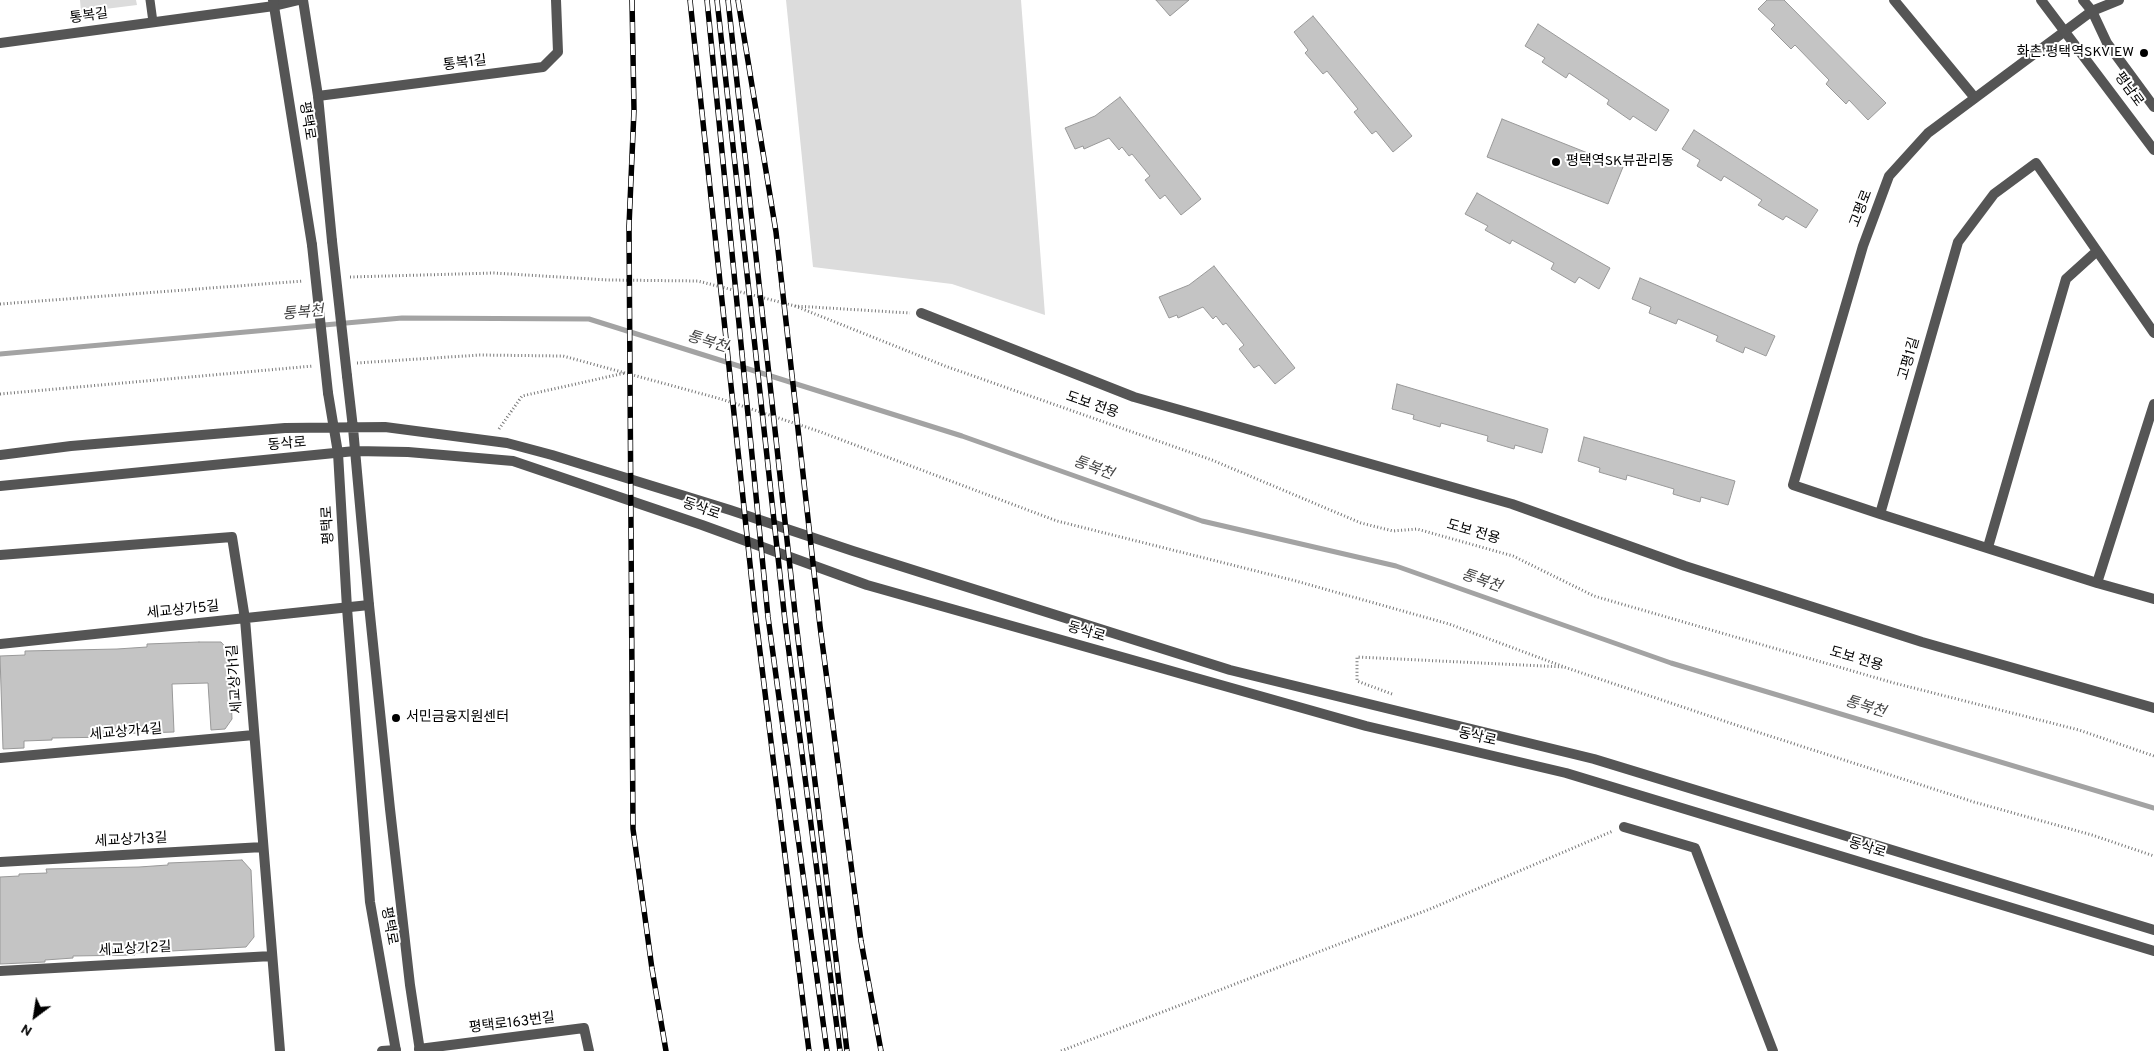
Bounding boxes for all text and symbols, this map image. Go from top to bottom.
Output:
street label: 통복길 [69,6,109,28]
place label: 화촌.평택역SKVIEW [2017,45,2134,61]
marker: 화촌.평택역SKVIEW [2138,47,2150,59]
street label: 통복1길 [442,53,488,75]
street label: 평남로 [2110,69,2146,111]
street label: 평택로 [295,101,317,141]
place label: 평택역SK뷰관리동 [1566,154,1674,170]
marker: 평택역SK뷰관리동 [1550,156,1562,168]
street label: 고평로 [1847,188,1877,230]
water label: 통복천 [282,303,324,325]
water label: 통복천 [685,328,729,358]
street label: 고평1길 [1896,336,1924,382]
street label: 도보 전용 [1063,389,1121,423]
street label: 동삭로 [267,435,307,455]
water label: 통복천 [1070,453,1116,485]
street label: 동삭로 [680,496,722,524]
street label: 평택로 [320,505,338,545]
street label: 도보 전용 [1444,517,1502,549]
water label: 통복천 [1458,567,1504,597]
street label: 세교상가5길 [146,599,220,623]
street label: 동삭로 [1065,620,1107,646]
street label: 세교상가1길 [225,644,247,714]
street label: 도보 전용 [1827,644,1885,676]
water label: 통복천 [1843,693,1887,723]
place label: 서민금융지원센터 [406,710,509,726]
marker: 서민금융지원센터 [390,712,402,724]
street label: 세교상가4길 [89,721,163,745]
street label: 동삭로 [1456,725,1498,751]
street label: 세교상가3길 [94,831,168,851]
street label: 동삭로 [1846,835,1888,863]
street label: 평택로 [376,906,400,946]
street label: 세교상가2길 [98,940,172,960]
north arrow [10,991,60,1041]
street label: 평택로163번길 [468,1010,556,1038]
text: N [18,1019,36,1039]

